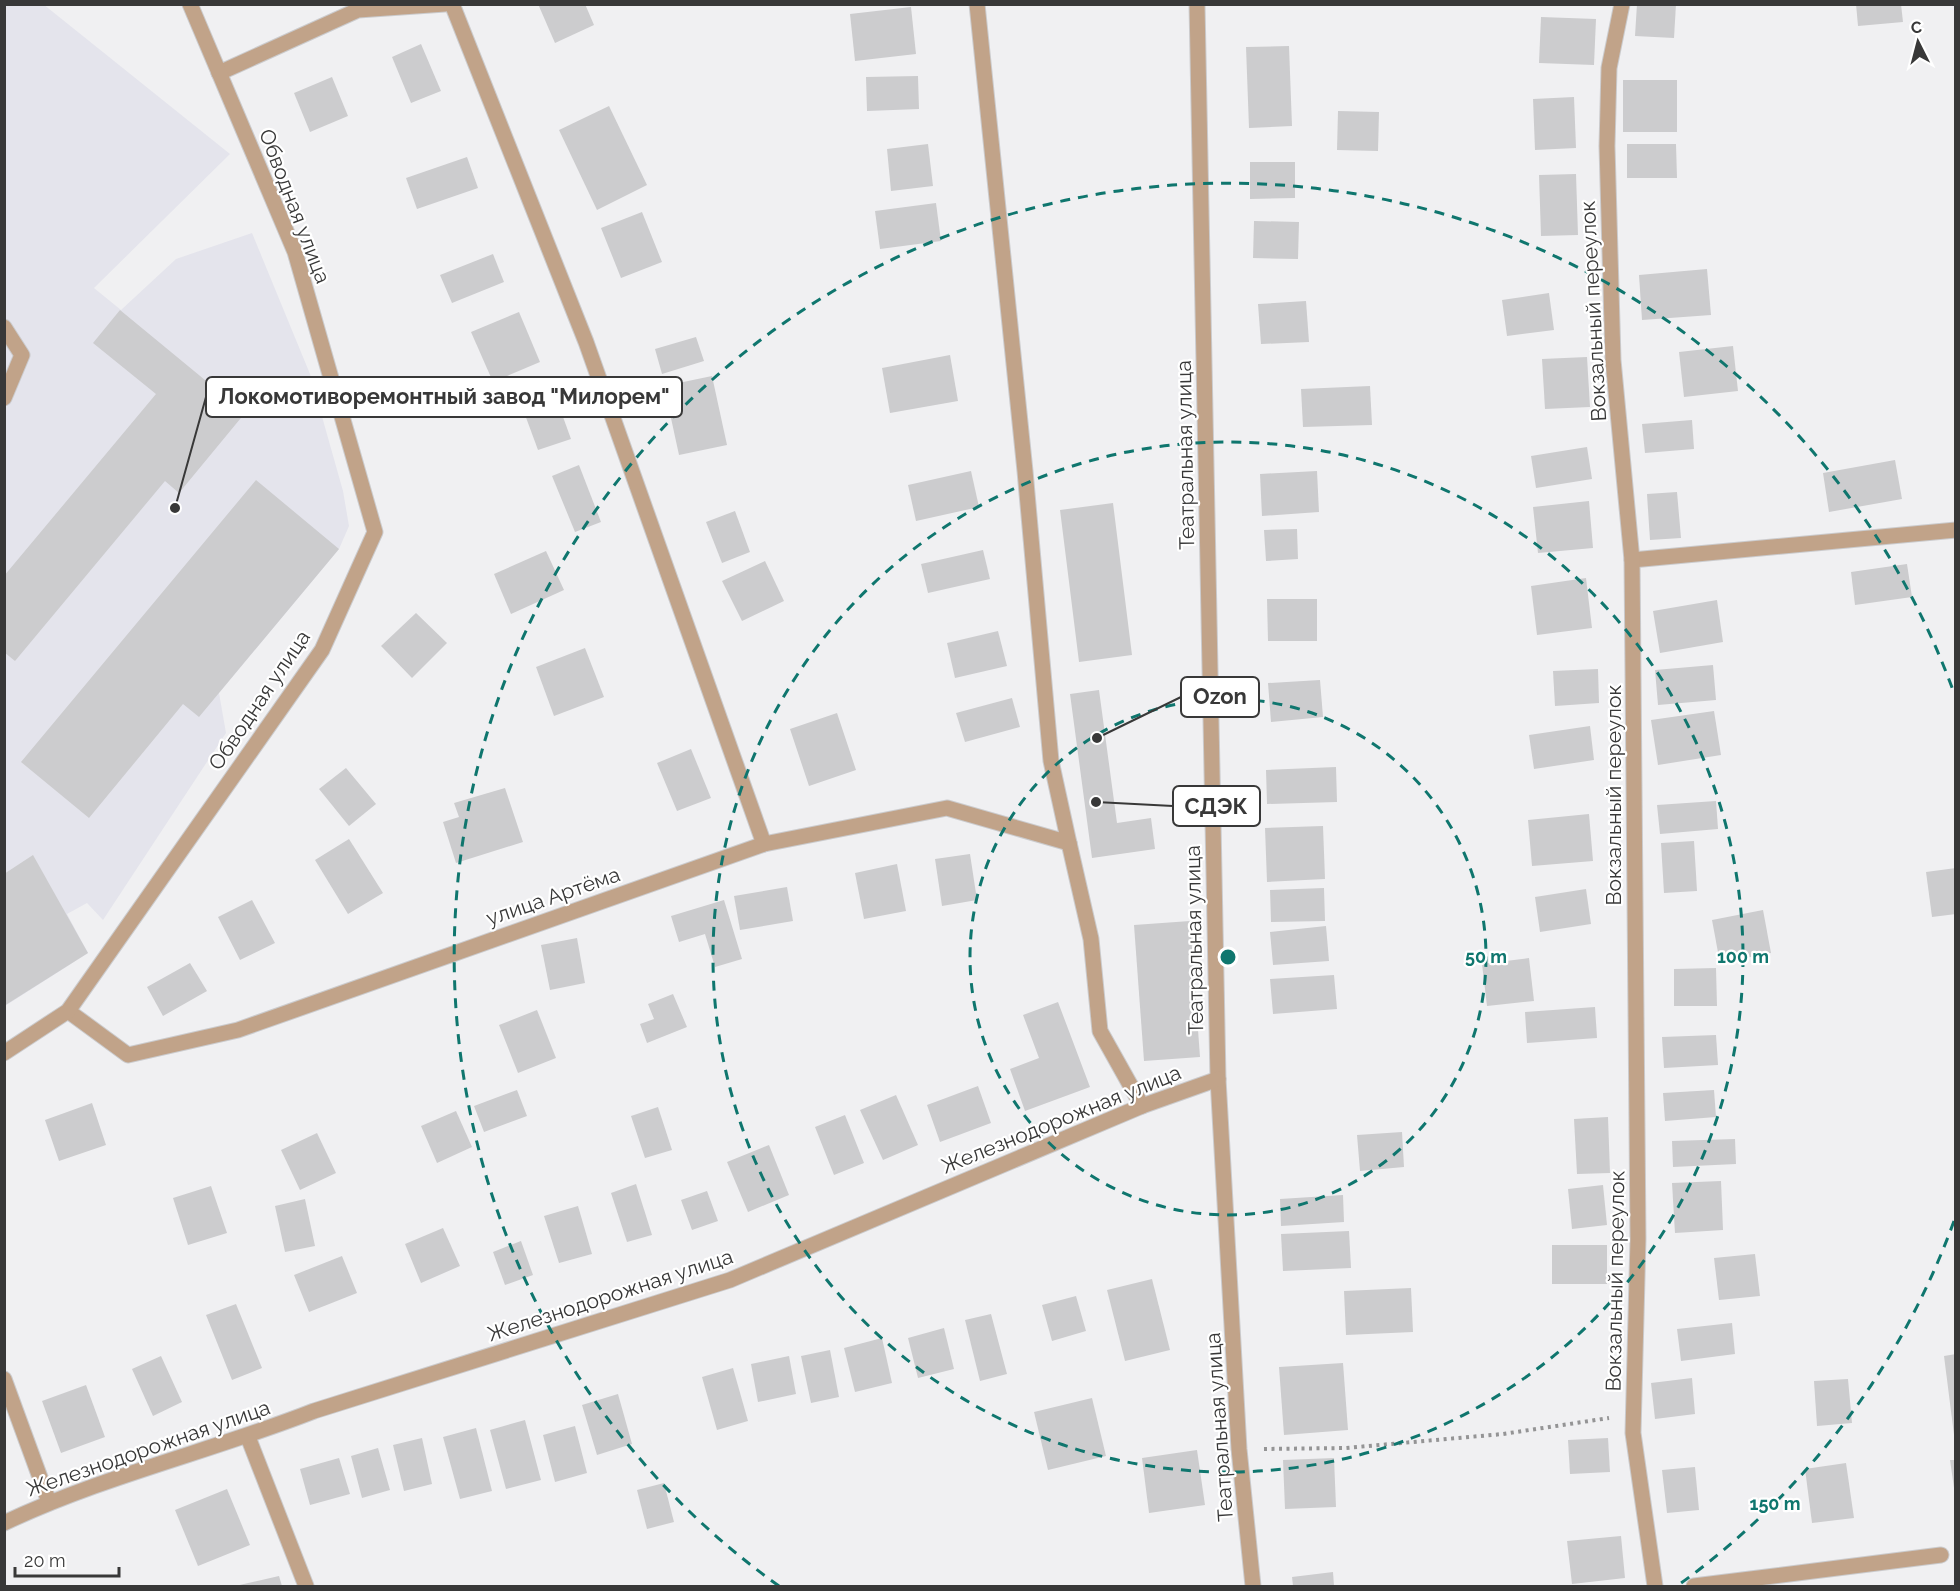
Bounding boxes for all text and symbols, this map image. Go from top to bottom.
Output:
north arrow [1888,12,1948,72]
text: С [1910,18,1923,38]
street label: Обводная улица [254,125,336,287]
street label: Вокзальный переулок [1575,200,1611,422]
street label: Театральная улица [1171,360,1199,550]
callout: Локомотиворемонтный завод "Милорем" [206,377,682,417]
text: Локомотиворемонтный завод "Милорем" [218,383,670,409]
street label: Обводная улица [203,625,315,775]
callout: Ozon [1181,677,1259,717]
text: Ozon [1193,683,1247,709]
street label: Вокзальный переулок [1601,684,1626,906]
callout: СДЭК [1173,786,1260,826]
text: СДЭК [1184,793,1248,819]
street label: Театральная улица [1180,845,1208,1035]
street label: улица Артёма [483,861,623,931]
text: 50 m [1465,946,1507,967]
text: 100 m [1717,946,1769,967]
centre of rings [1218,947,1238,967]
street label: Железнодорожная улица [937,1059,1185,1179]
street label: Вокзальный переулок [1601,1170,1629,1392]
street label: Железнодорожная улица [484,1243,736,1347]
street label: Театральная улица [1200,1332,1238,1522]
street label: Железнодорожная улица [23,1394,273,1502]
text: 150 m [1750,1493,1801,1514]
scale bar [15,1540,118,1578]
text: 20 m [24,1550,66,1571]

